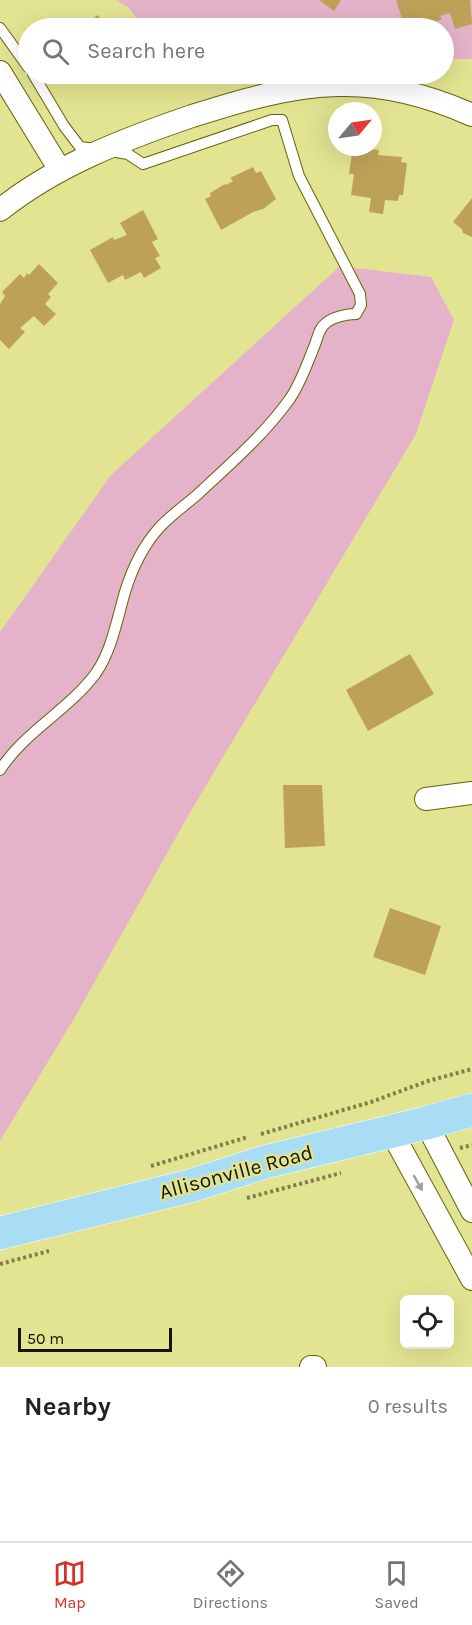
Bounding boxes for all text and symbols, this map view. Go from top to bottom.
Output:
search box [18,18,454,84]
icon: search [39,35,72,68]
text: Search here [87,38,205,64]
north arrow [328,102,382,156]
street label: Allisonville Road [157,1140,315,1204]
one-way arrow [413,1175,423,1192]
map controls [400,1295,454,1349]
button: locate [400,1295,454,1349]
scale bar [18,1325,172,1352]
text: 50 m [27,1329,64,1348]
text: Nearby [24,1391,111,1422]
text: 0 results [368,1395,448,1418]
tab: Map [53,1557,86,1612]
tab: Directions [193,1557,268,1612]
tab: Saved [375,1557,419,1612]

